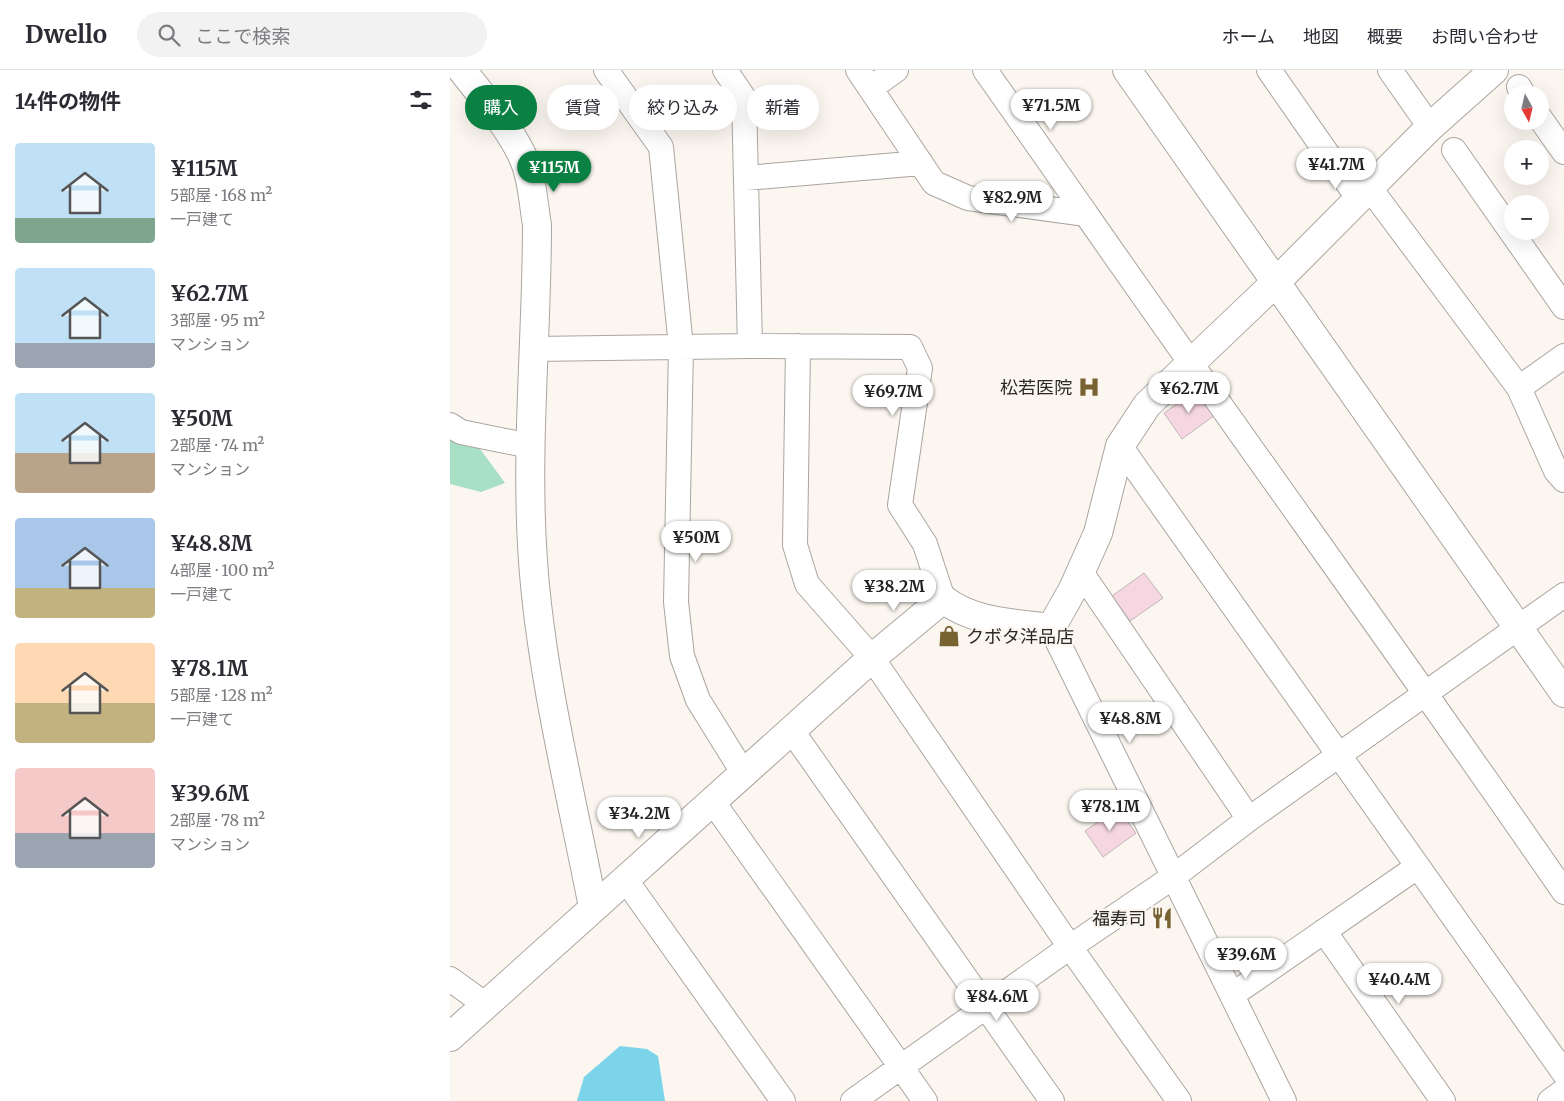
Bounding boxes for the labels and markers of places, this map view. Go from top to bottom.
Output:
pin: ¥71.5M [1010,88,1092,131]
pin: ¥41.7M [1295,148,1377,190]
pin: ¥115M [519,150,589,193]
pin: ¥82.9M [971,180,1053,223]
pin: ¥62.7M [1148,372,1230,414]
pin: ¥69.7M [852,374,934,417]
hospital icon: 松若医院 [1076,374,1102,400]
place label: 松若医院 [1000,376,1072,399]
pin: ¥50M [666,520,726,563]
pin: ¥38.2M [853,570,935,612]
shop icon: クボタ洋品店 [936,623,962,649]
place label: クボタ洋品店 [966,625,1074,648]
pin: ¥48.8M [1089,702,1171,744]
pin: ¥78.1M [1069,790,1151,832]
pin: ¥34.2M [598,796,680,839]
restaurant icon: 福寿司 [1149,905,1175,931]
place label: 福寿司 [1092,907,1146,930]
pin: ¥39.6M [1205,938,1287,980]
pin: ¥40.4M [1358,962,1440,1005]
pin: ¥84.6M [956,980,1038,1022]

